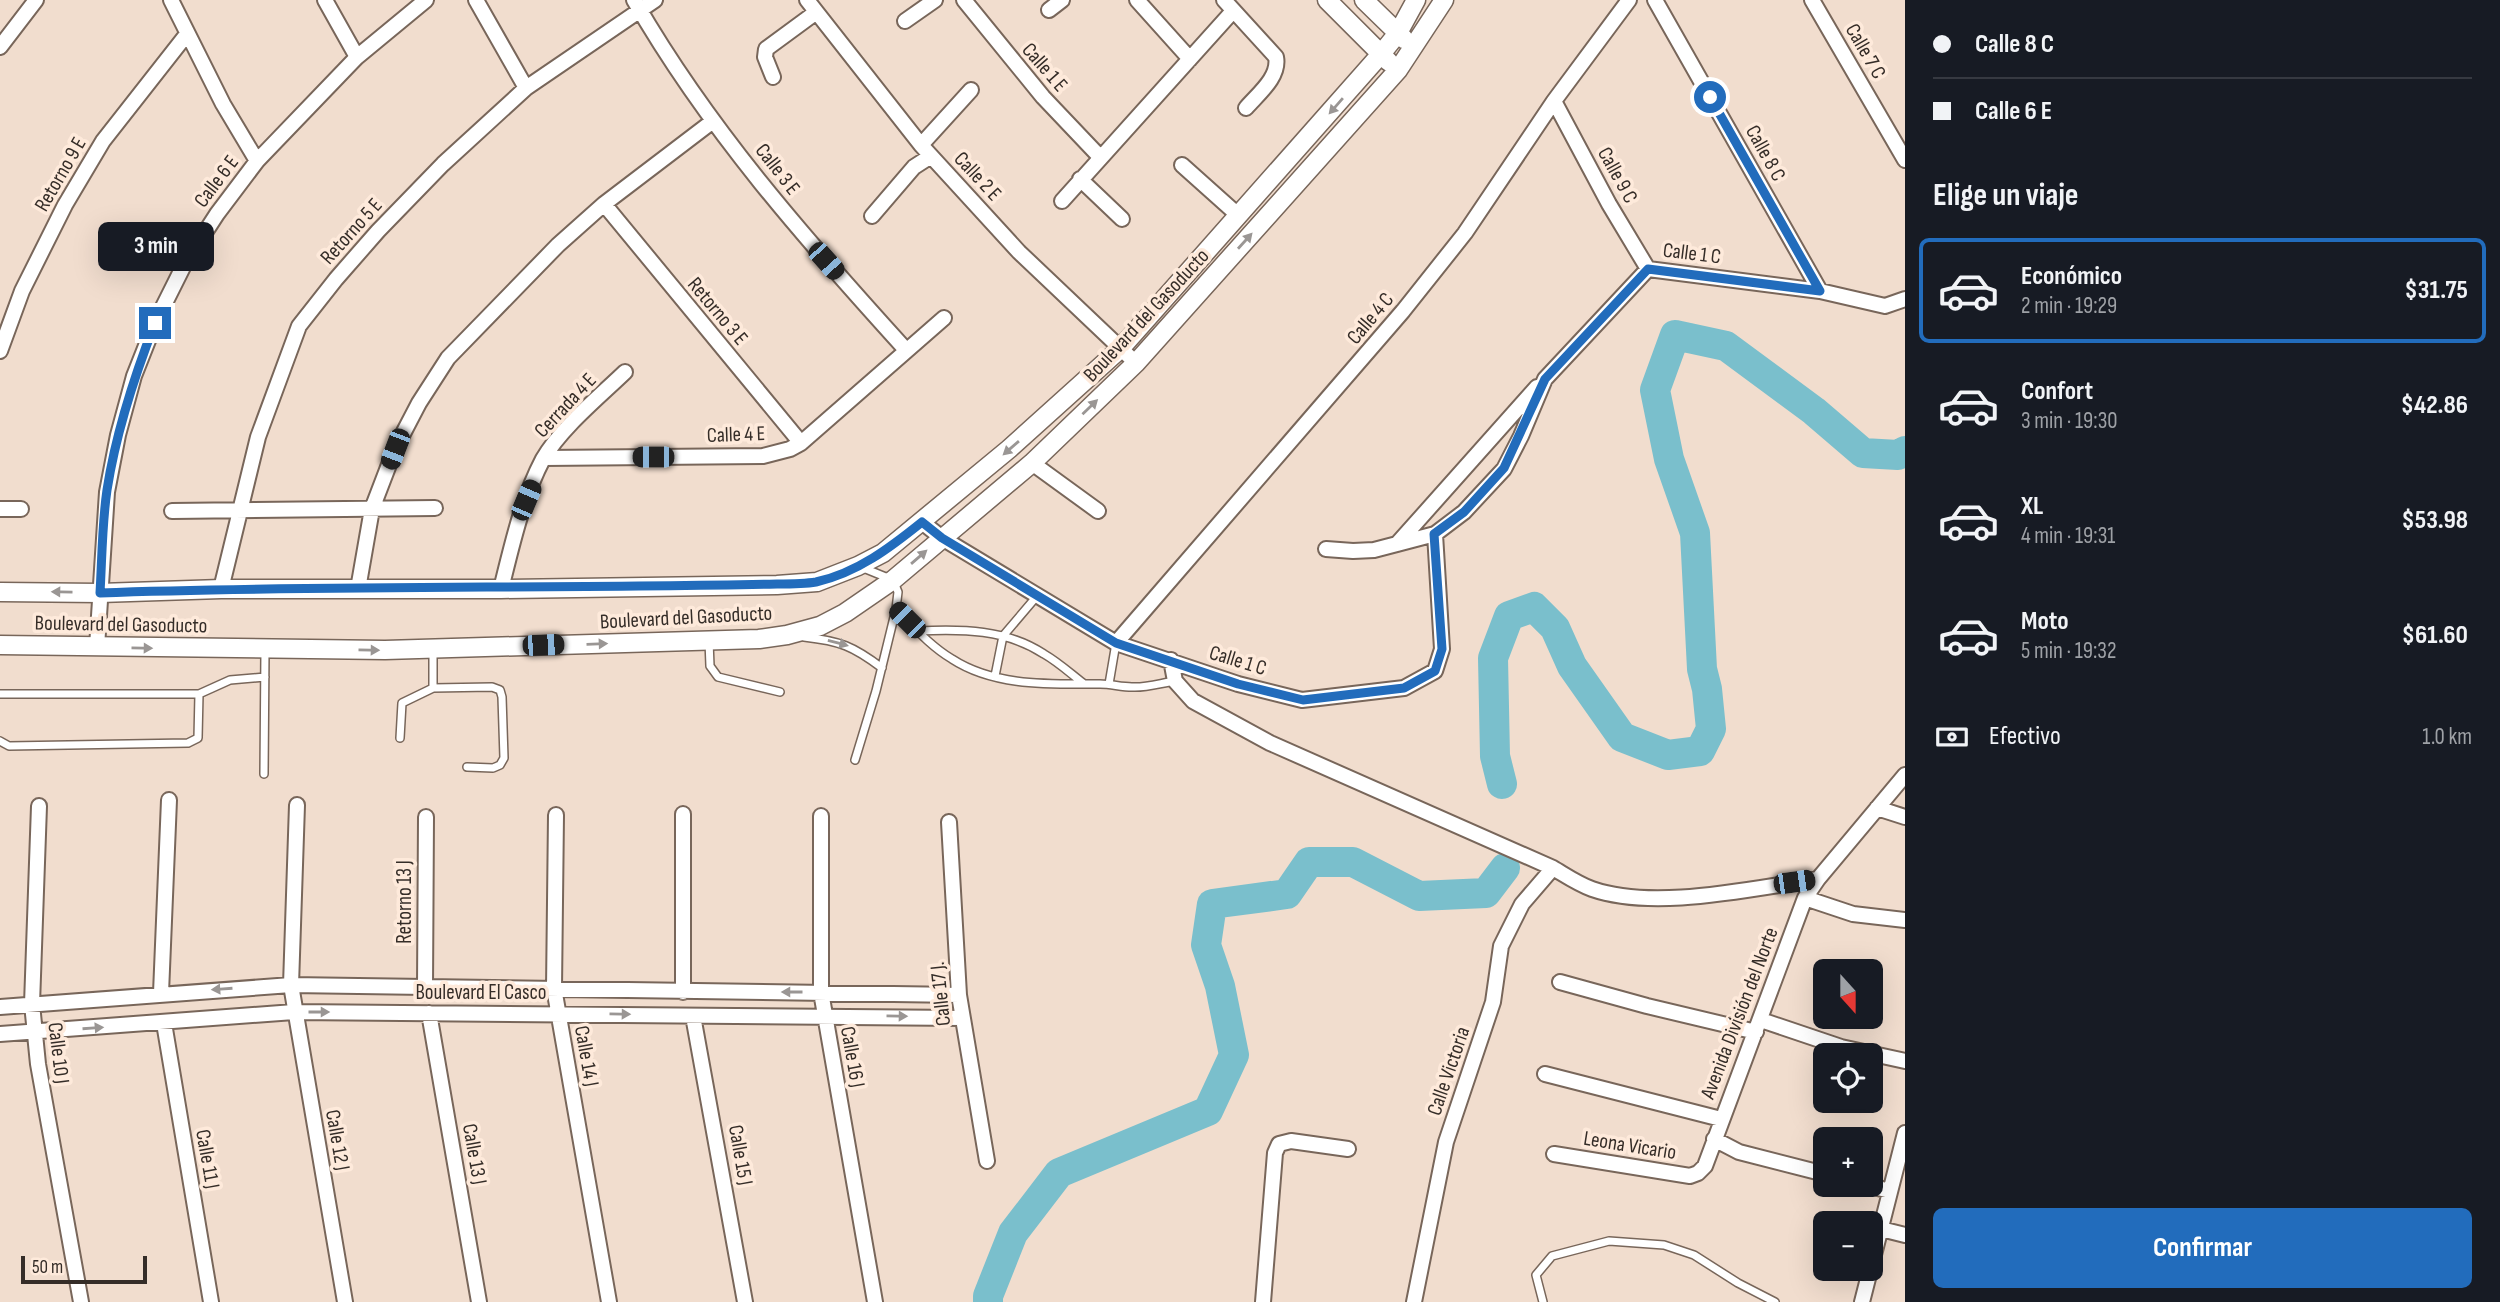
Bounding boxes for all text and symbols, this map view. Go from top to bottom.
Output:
street label: Calle 7 C [1840,19,1891,83]
text: Calle 8 C [1975,29,2054,60]
street label: Calle 1 E [1017,38,1073,97]
route start [1694,81,1726,113]
text: Calle 6 E [1975,96,2052,127]
one-way arrow [1329,97,1344,114]
street label: Calle 8 C [1740,121,1791,186]
street label: Retorno 9 E [29,133,92,216]
street label: Calle 3 E [750,139,805,200]
street label: Calle 9 C [1592,143,1643,208]
street label: Calle 2 E [949,147,1007,206]
street label: Calle 6 E [189,150,244,212]
text: Elige un viaje [1933,176,2078,215]
street label: Retorno 5 E [315,193,388,270]
callout: 3 min [97,222,213,270]
text: 3 min [134,232,178,260]
one-way arrow [1237,232,1253,250]
car [805,238,848,284]
street label: Calle 1 C [1661,238,1722,269]
street label: Boulevard del Gasoducto [1078,244,1214,387]
icon: car [1937,259,2000,322]
text: Económico [2021,261,2122,292]
street label: Retorno 3 E [682,272,753,350]
text: $31.75 [2405,275,2468,306]
street label: Calle 4 C [1342,287,1399,349]
text: 2 min · 19:29 [2021,292,2117,320]
route end [139,307,171,339]
street label: Cerrada 4 E [529,368,602,443]
icon: car [1937,374,2000,437]
text: Confort [2021,376,2093,407]
text: $42.86 [2401,390,2468,421]
one-way arrow [1081,400,1098,416]
text: 3 min · 19:30 [2021,407,2118,435]
street label: Calle 4 E [706,421,766,448]
car [378,426,413,472]
one-way arrow [1002,440,1020,456]
car [633,447,675,468]
car [509,477,544,523]
icon: car [1937,489,2000,552]
text: XL [2021,491,2043,522]
text: $53.98 [2402,505,2468,536]
text: 4 min · 19:31 [2021,522,2115,550]
one-way arrow [911,550,928,565]
one-way arrow [50,587,72,598]
car [885,598,930,642]
street label: Boulevard del Gasoducto [599,600,773,634]
icon: car [1937,604,2000,667]
text: Moto [2021,606,2069,637]
street label: Boulevard del Gasoducto [34,610,208,639]
text: $61.60 [2402,620,2468,651]
car [522,634,565,656]
text: 5 min · 19:32 [2021,637,2116,665]
one-way arrow [586,638,608,649]
one-way arrow [828,638,849,648]
street label: Calle 1 C [1206,640,1269,681]
one-way arrow [131,642,153,654]
one-way arrow [358,644,380,656]
icon: cash [1933,718,1971,756]
text: Efectivo [1989,721,2061,752]
text: 1.0 km [2422,723,2472,751]
street label: Retorno 13 J [392,860,417,944]
car [1772,869,1817,895]
street label: Avenida División del Norte [1695,924,1784,1103]
north arrow [1813,959,1883,1029]
map controls [1813,959,1883,1281]
street label: Calle 17 J. [925,961,956,1027]
street label: Boulevard El Casco [415,980,547,1005]
one-way arrow [211,984,233,995]
one-way arrow [781,986,803,998]
one-way arrow [309,1006,331,1018]
one-way arrow [610,1009,632,1020]
one-way arrow [886,1011,908,1022]
street label: Calle 10 J [42,1021,75,1085]
one-way arrow [82,1022,104,1033]
street label: Calle 14 J [569,1024,604,1088]
street label: Calle Victoria [1422,1024,1475,1119]
street label: Calle 16 J [835,1025,870,1090]
button: locate [1813,1043,1883,1113]
street label: Calle 12 J [320,1108,355,1172]
street label: Calle 13 J [457,1122,492,1186]
street label: Calle 15 J [723,1123,758,1187]
street label: Leona Vicario [1582,1126,1678,1165]
street label: Calle 11 J [190,1127,225,1191]
button: + [1813,1127,1883,1197]
button: Confirmar [1933,1208,2472,1288]
button: − [1813,1211,1883,1281]
scale bar [21,1253,147,1285]
text: 50 m [32,1256,63,1279]

